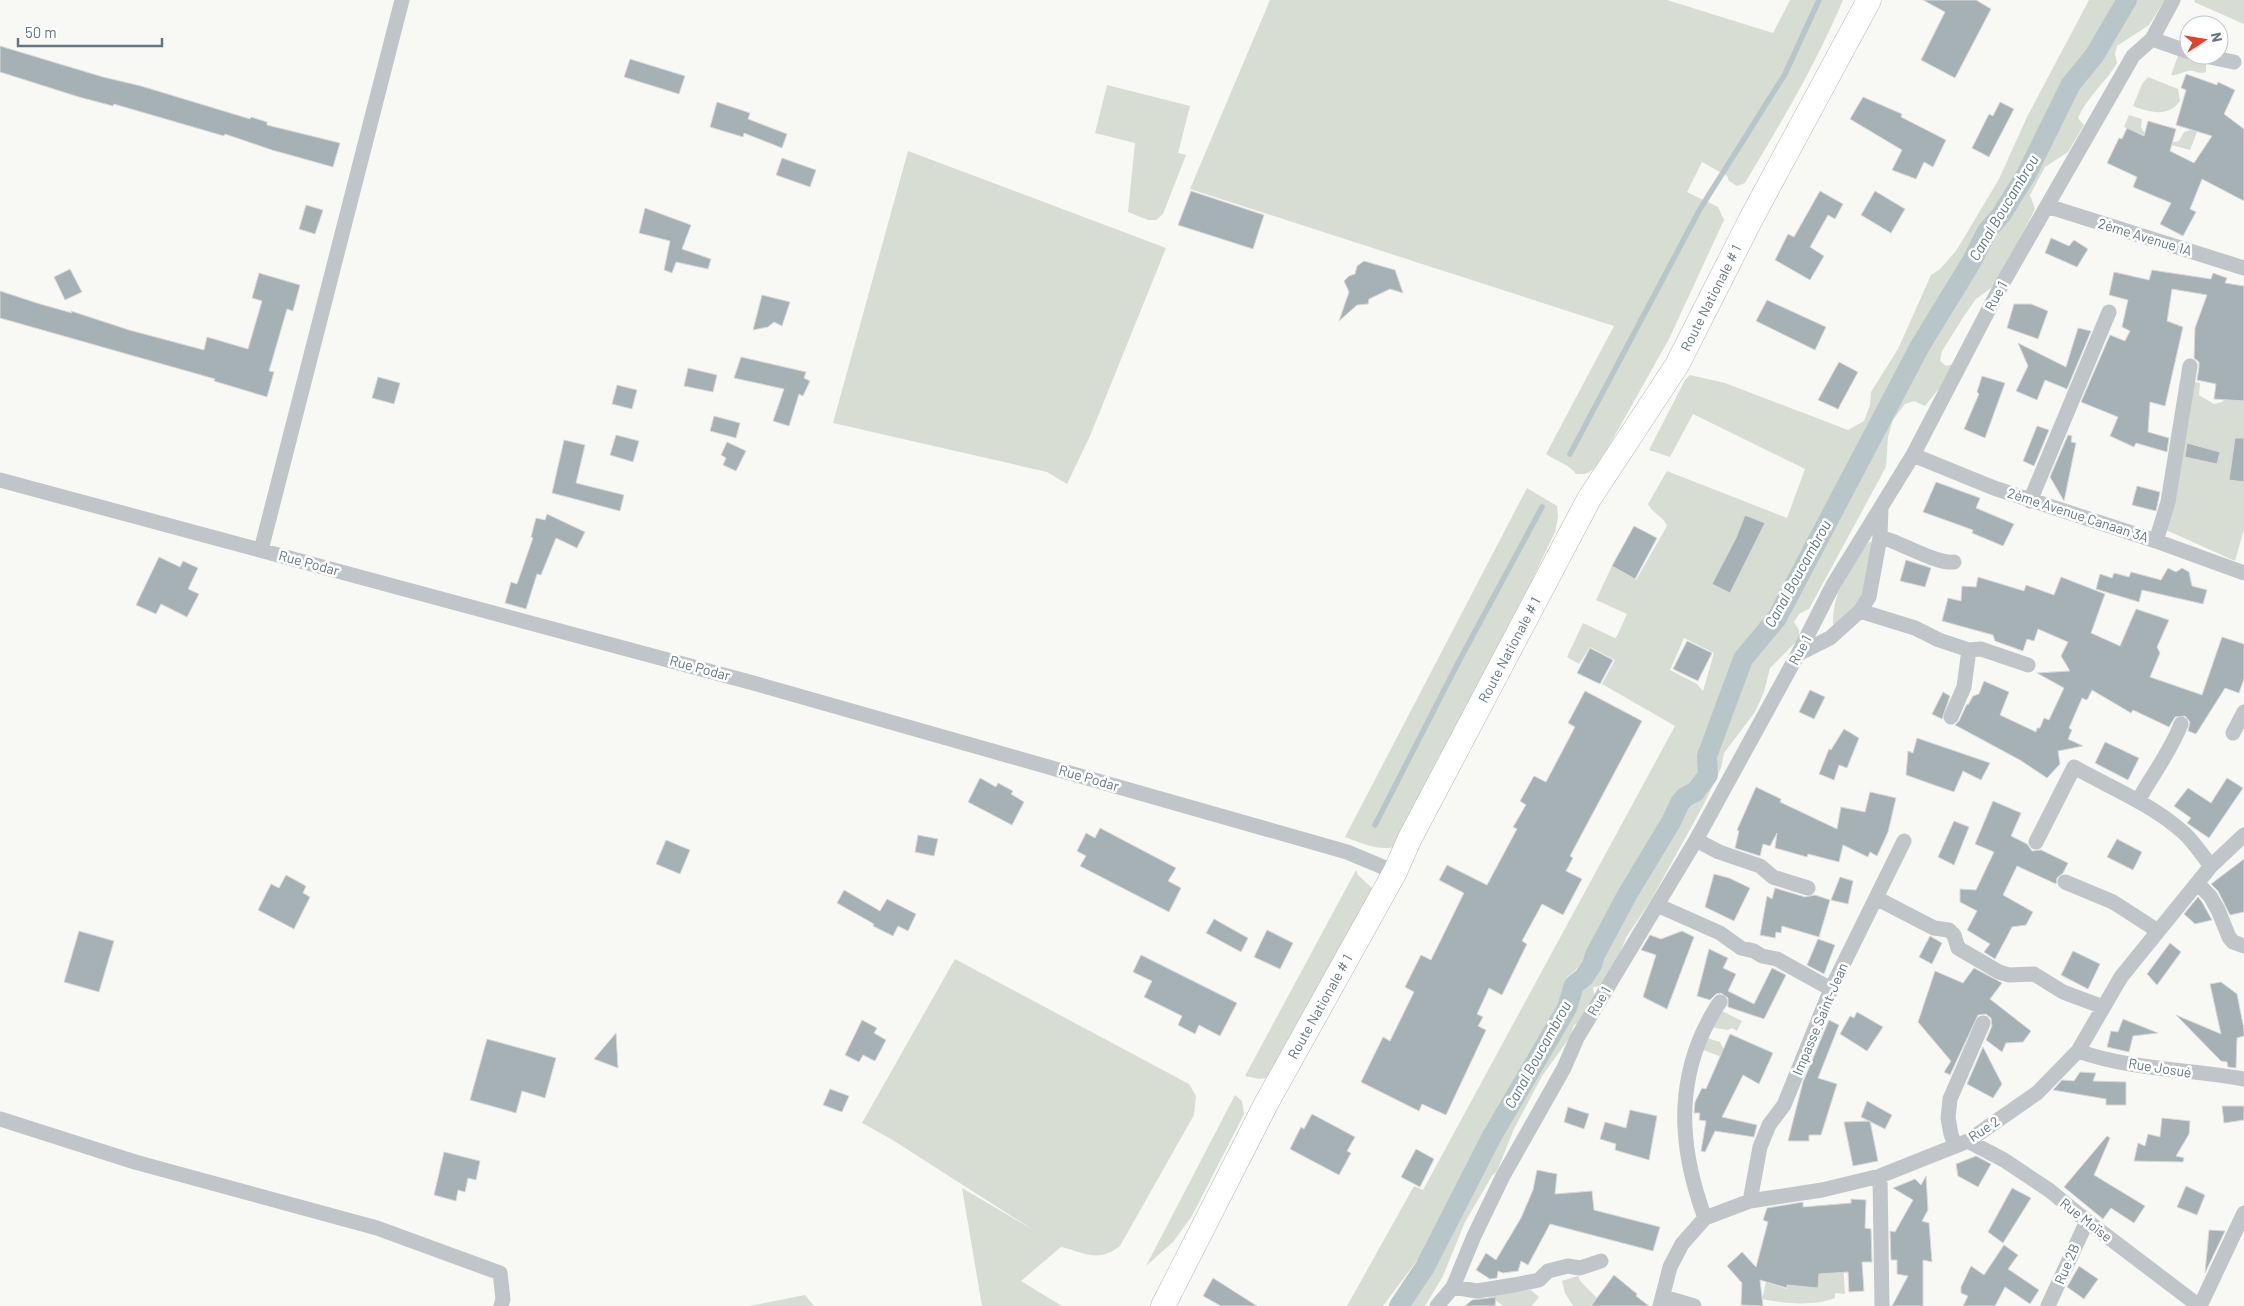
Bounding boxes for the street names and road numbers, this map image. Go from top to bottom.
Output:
street label: 2ème Avenue 1A [2096,214,2195,259]
street label: Route Nationale # 1 [1676,242,1744,354]
street label: Rue 1 [1981,278,2010,314]
street label: 2ème Avenue Canaan 3A [2005,484,2151,546]
street label: Rue Podar [277,546,341,579]
street label: Route Nationale # 1 [1474,594,1544,705]
street label: Rue 1 [1785,632,1814,668]
street label: Rue Podar [668,651,732,684]
street label: Rue Podar [1057,761,1121,794]
street label: Route Nationale # 1 [1284,951,1355,1062]
street label: Impasse Saint-Jean [1788,960,1851,1078]
street label: Rue 1 [1583,983,1614,1019]
street label: Rue Josué [2127,1054,2193,1081]
street label: Rue 2 [1965,1112,2003,1145]
street label: Rue Moïse [2057,1194,2116,1245]
street label: Rue 2B [2050,1241,2083,1287]

